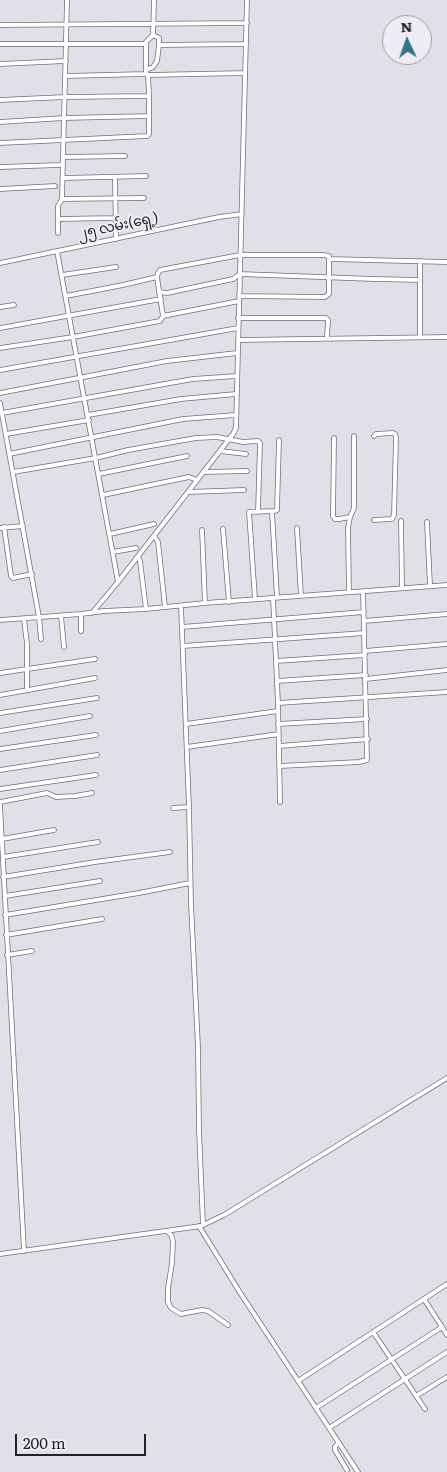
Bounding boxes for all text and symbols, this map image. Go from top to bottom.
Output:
north arrow [382,15,432,65]
text: N [400,16,413,36]
street label: ၂၅ လမ်း(ရှေ့) [76,209,160,243]
scale bar [18,1424,149,1456]
text: 200 m [23,1431,66,1454]

